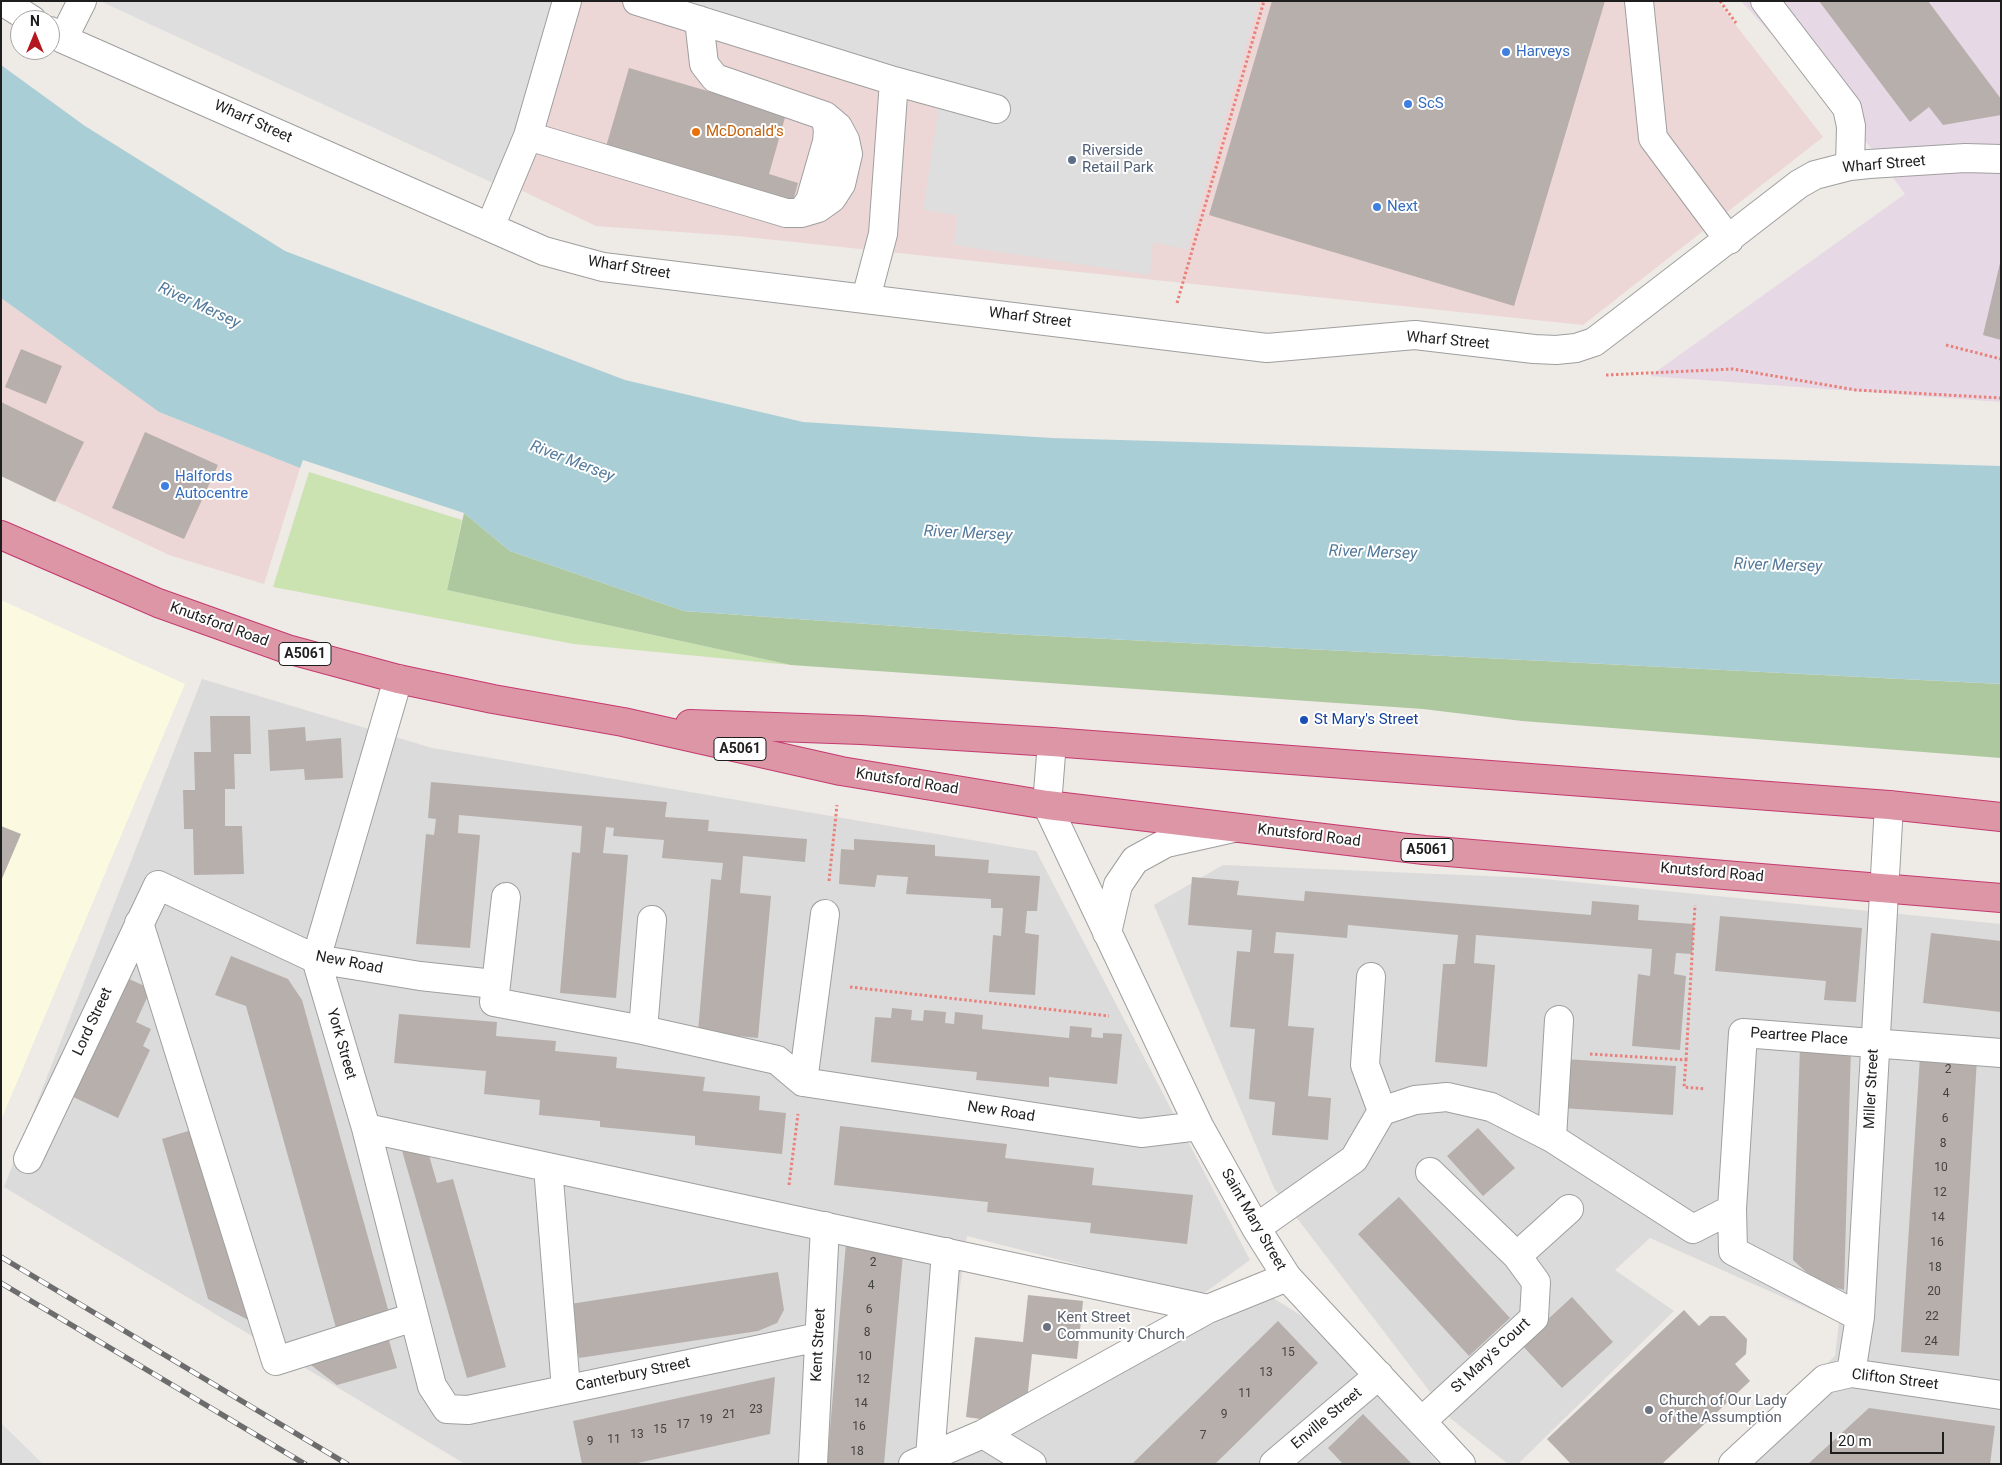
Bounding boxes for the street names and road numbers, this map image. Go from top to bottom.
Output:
street label: Wharf Street [211,97,295,147]
street label: Wharf Street [1842,152,1926,178]
street label: Wharf Street [586,253,672,283]
street label: Wharf Street [987,304,1073,332]
street label: Wharf Street [1406,328,1490,354]
street label: Knutsford Road [167,599,271,651]
road number: A5061 [279,642,331,666]
road number: A5061 [714,738,766,761]
street label: Knutsford Road [854,765,960,799]
street label: Knutsford Road [1256,821,1362,851]
road number: A5061 [1401,838,1453,862]
street label: Knutsford Road [1660,860,1764,886]
street label: New Road [314,948,384,978]
street label: Lord Street [69,985,117,1059]
street label: York Street [322,1006,360,1082]
street label: Peartree Place [1750,1025,1848,1049]
street label: Miller Street [1861,1048,1883,1130]
street label: New Road [966,1098,1036,1126]
street label: Saint Mary Street [1217,1166,1289,1274]
street label: Kent Street [808,1308,830,1382]
street label: St Mary's Court [1448,1315,1534,1397]
street label: Canterbury Street [574,1354,692,1396]
street label: Clifton Street [1851,1366,1939,1394]
street label: Enville Street [1288,1384,1366,1454]

